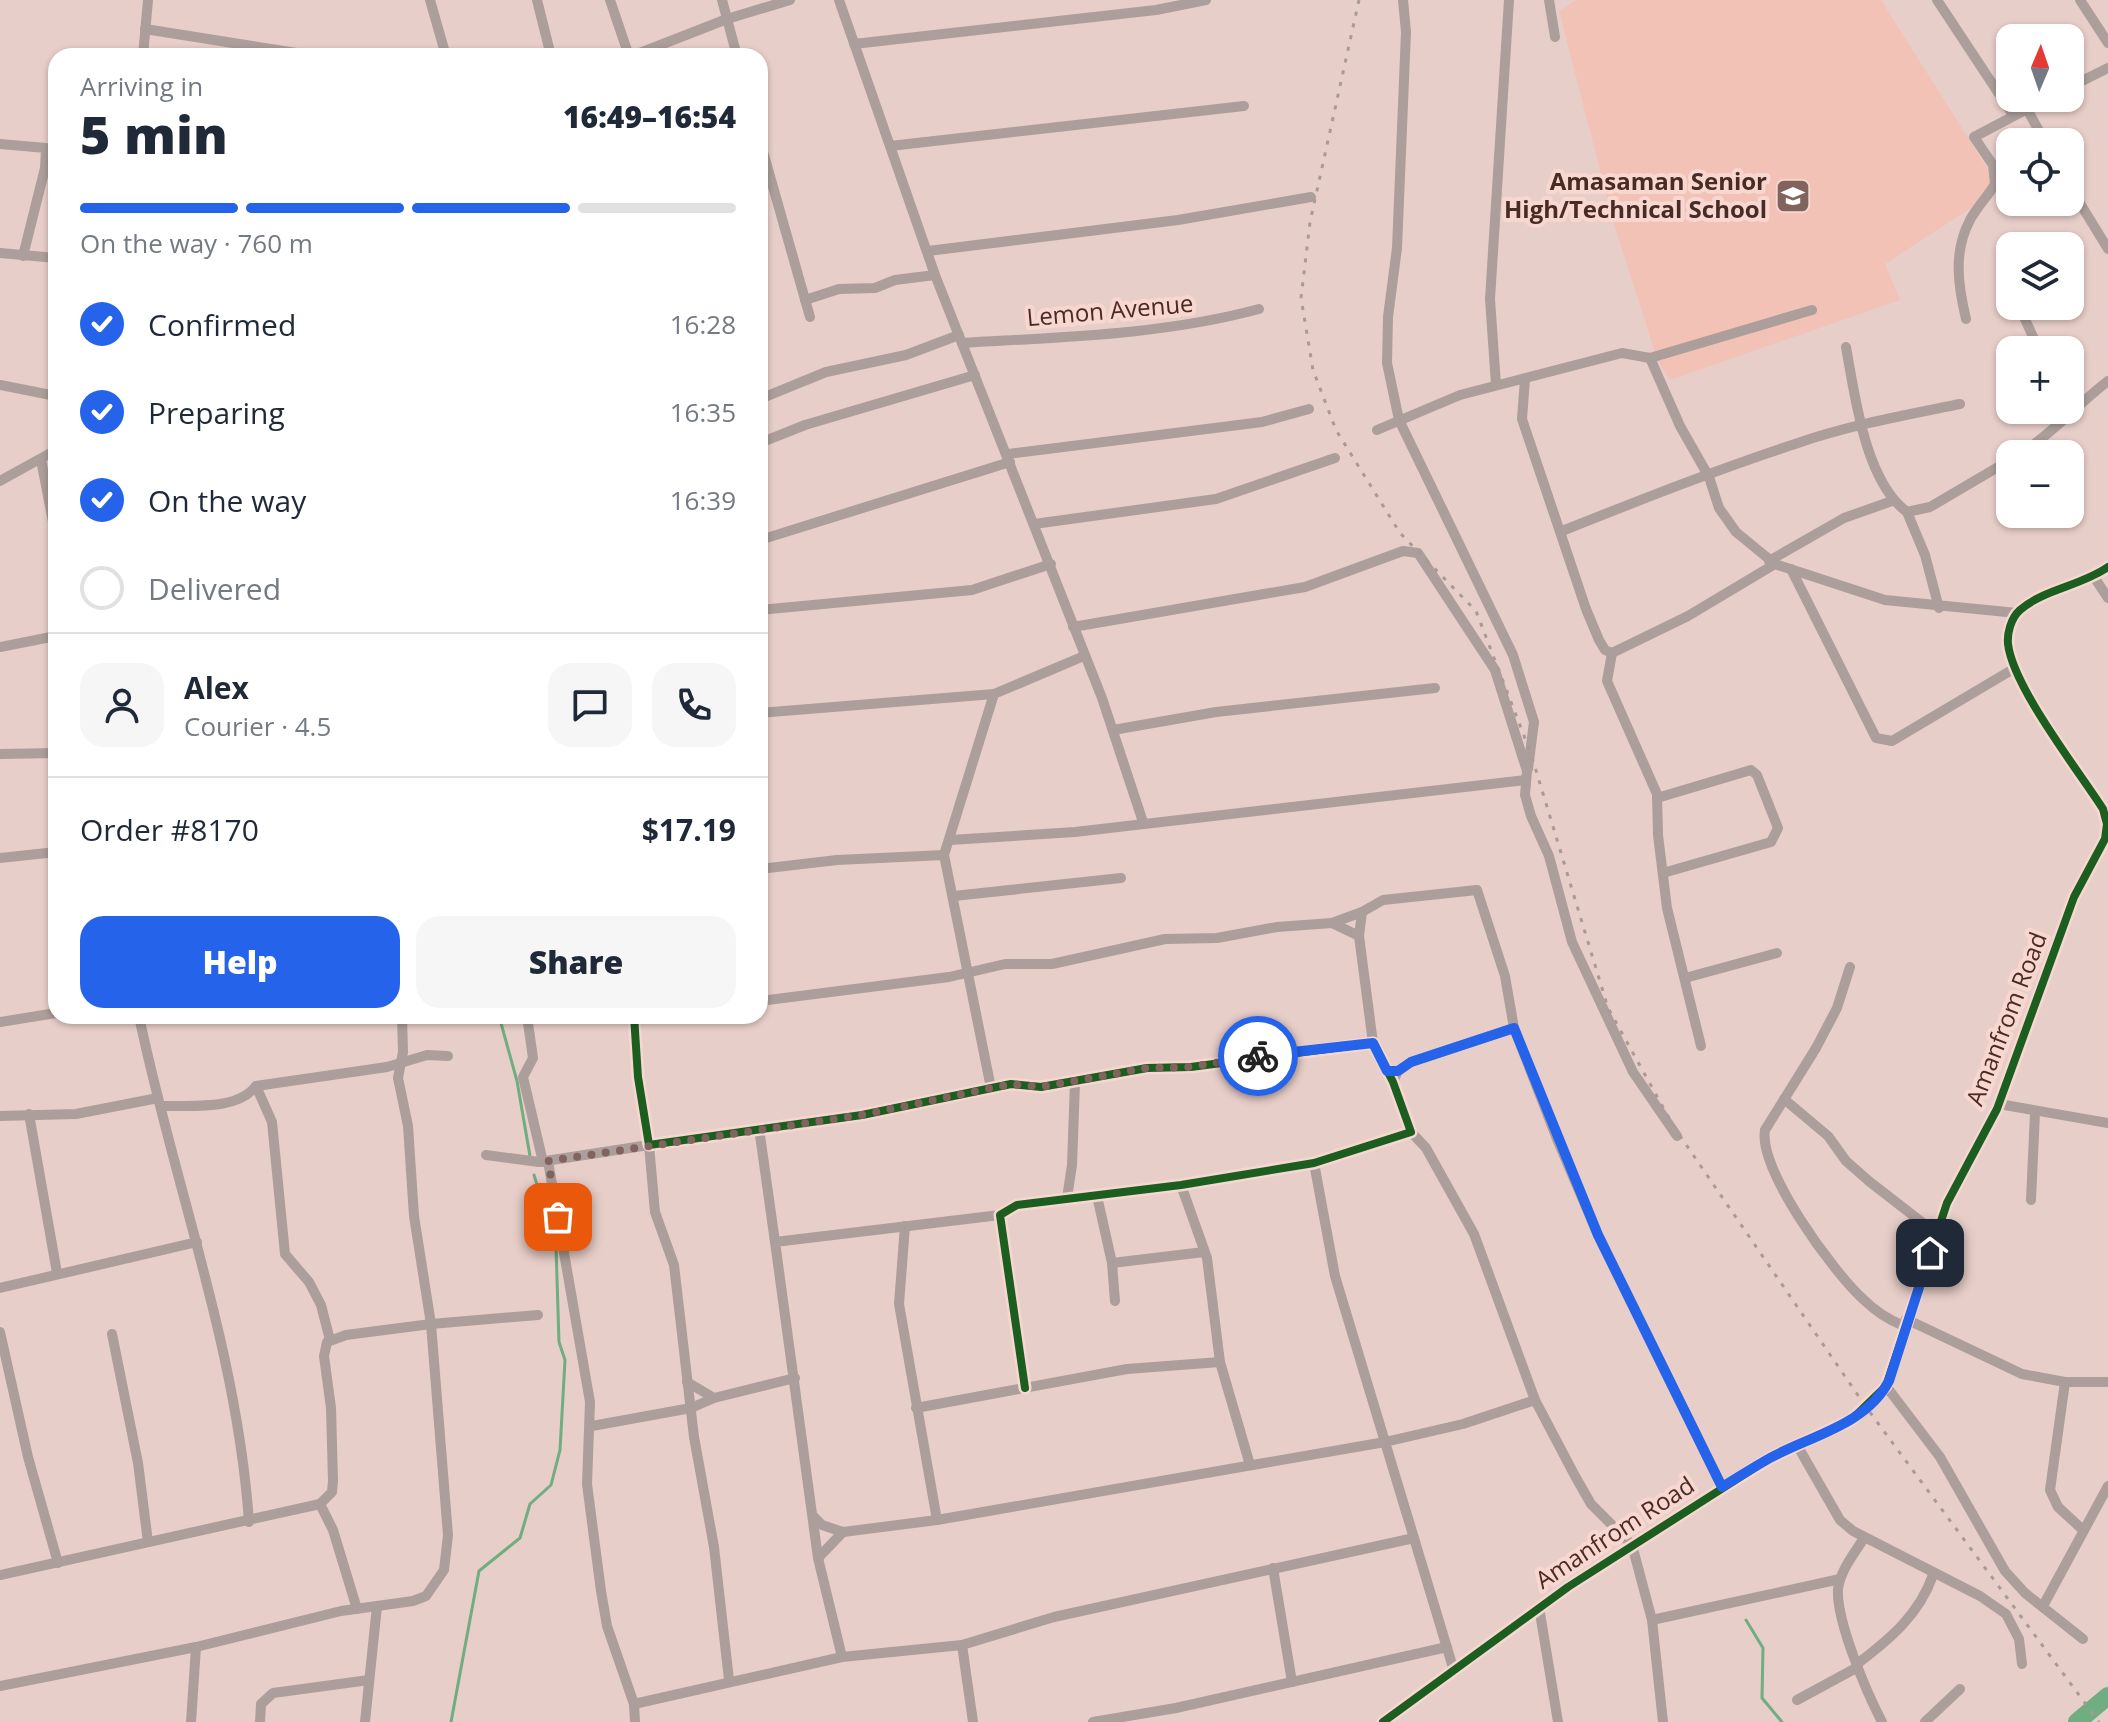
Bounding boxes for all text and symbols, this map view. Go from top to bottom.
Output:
north arrow [1996,24,2084,112]
map controls [1996,24,2084,528]
text: Arriving in [80,68,203,104]
text: 16:49–16:54 [563,96,736,137]
text: 5 min [80,98,228,169]
button: locate [1996,128,2084,216]
place label: Amasaman Senior High/Technical School [1504,164,1767,225]
school or university icon: Amasaman Senior High/Technical School [1774,177,1812,215]
text: On the way · 760 m [80,225,313,261]
button: layers [1996,232,2084,320]
street label: Lemon Avenue [1025,286,1195,333]
icon: check [80,302,124,346]
text: Confirmed [148,304,296,345]
text: 16:28 [670,306,736,342]
button: + [1996,336,2084,424]
icon: check [80,390,124,434]
text: Preparing [148,392,285,433]
text: 16:35 [670,394,736,430]
button: − [1996,440,2084,528]
icon: check [80,478,124,522]
text: On the way [148,480,306,521]
text: 16:39 [670,482,736,518]
text: Delivered [148,568,281,609]
button: person [80,663,164,747]
button: chat [548,663,632,747]
button: phone [652,663,736,747]
text: Alex [184,667,249,708]
text: Courier · 4.5 [184,708,331,744]
text: Order #8170 [80,809,259,850]
text: $17.19 [642,809,736,850]
button: Help [80,916,400,1008]
button: Share [416,916,736,1008]
street label: Amanfrom Road [1957,927,2054,1110]
courier [1218,1016,1298,1096]
icon: bike [1236,1034,1280,1078]
pin [524,1183,592,1251]
icon: bag [536,1195,580,1239]
pin [1896,1219,1964,1287]
icon: home [1908,1231,1952,1275]
street label: Amanfrom Road [1528,1468,1700,1596]

